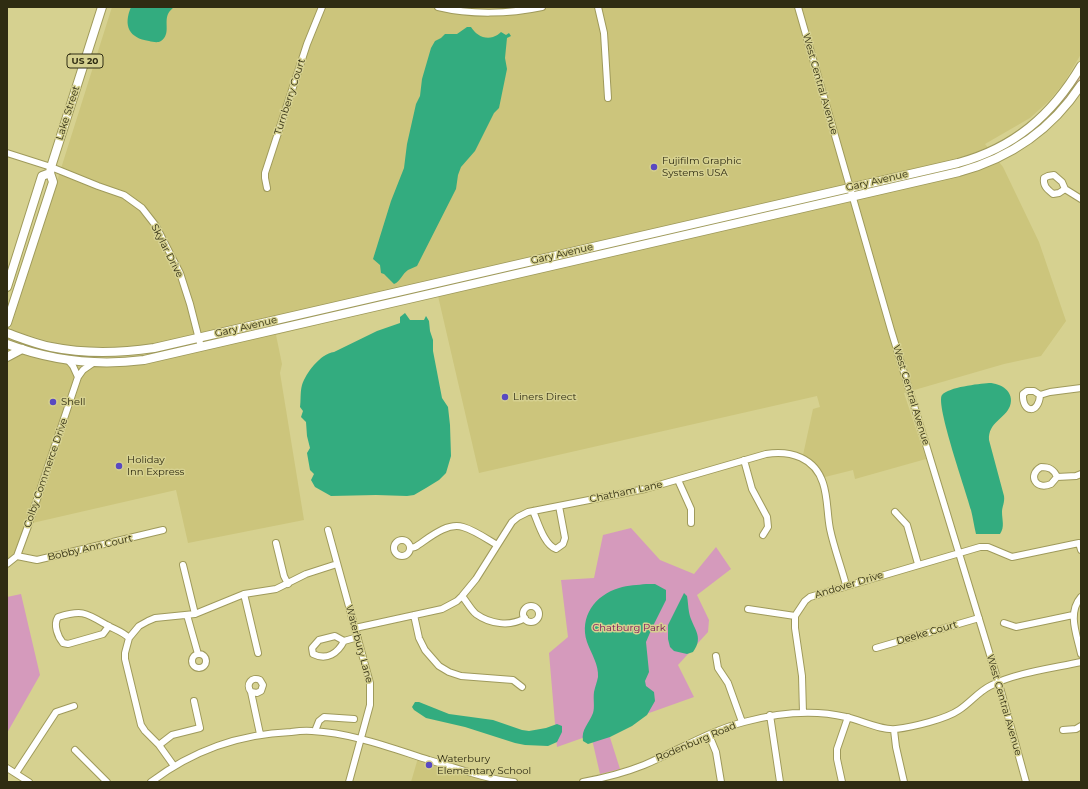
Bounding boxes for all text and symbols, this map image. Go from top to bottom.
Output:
street label: West Central Avenue [800,32,840,136]
road number: US 20 [67,54,103,68]
street label: Turnberry Court [272,57,308,137]
street label: Lake Street [54,84,82,142]
place label: Fujifilm Graphic Systems USA [662,155,741,178]
marker: Fujifilm Graphic Systems USA [649,162,659,172]
street label: Gary Avenue [845,168,909,194]
street label: Skylar Drive [148,222,186,280]
street label: Gary Avenue [530,241,594,267]
street label: Gary Avenue [214,314,278,340]
street label: West Central Avenue [890,343,932,447]
place label: Liners Direct [513,391,576,403]
marker: Liners Direct [500,392,510,402]
place label: Shell [61,396,85,408]
marker: Shell [48,397,58,407]
street label: Colby Commerce Drive [22,417,70,529]
place label: Holiday Inn Express [127,454,185,478]
marker: Holiday Inn Express [114,461,124,471]
street label: Chatham Lane [588,478,664,506]
street label: Bobby Ann Court [46,532,134,564]
street label: Andover Drive [813,569,885,601]
street label: Waterbury Lane [343,604,375,684]
street label: Deeke Court [895,619,959,647]
park label: Chatburg Park [592,622,666,634]
street label: West Central Avenue [984,653,1024,757]
street label: Rodenburg Road [654,720,738,764]
place label: Waterbury Elementary School [437,753,531,776]
marker: Waterbury Elementary School [424,760,434,770]

